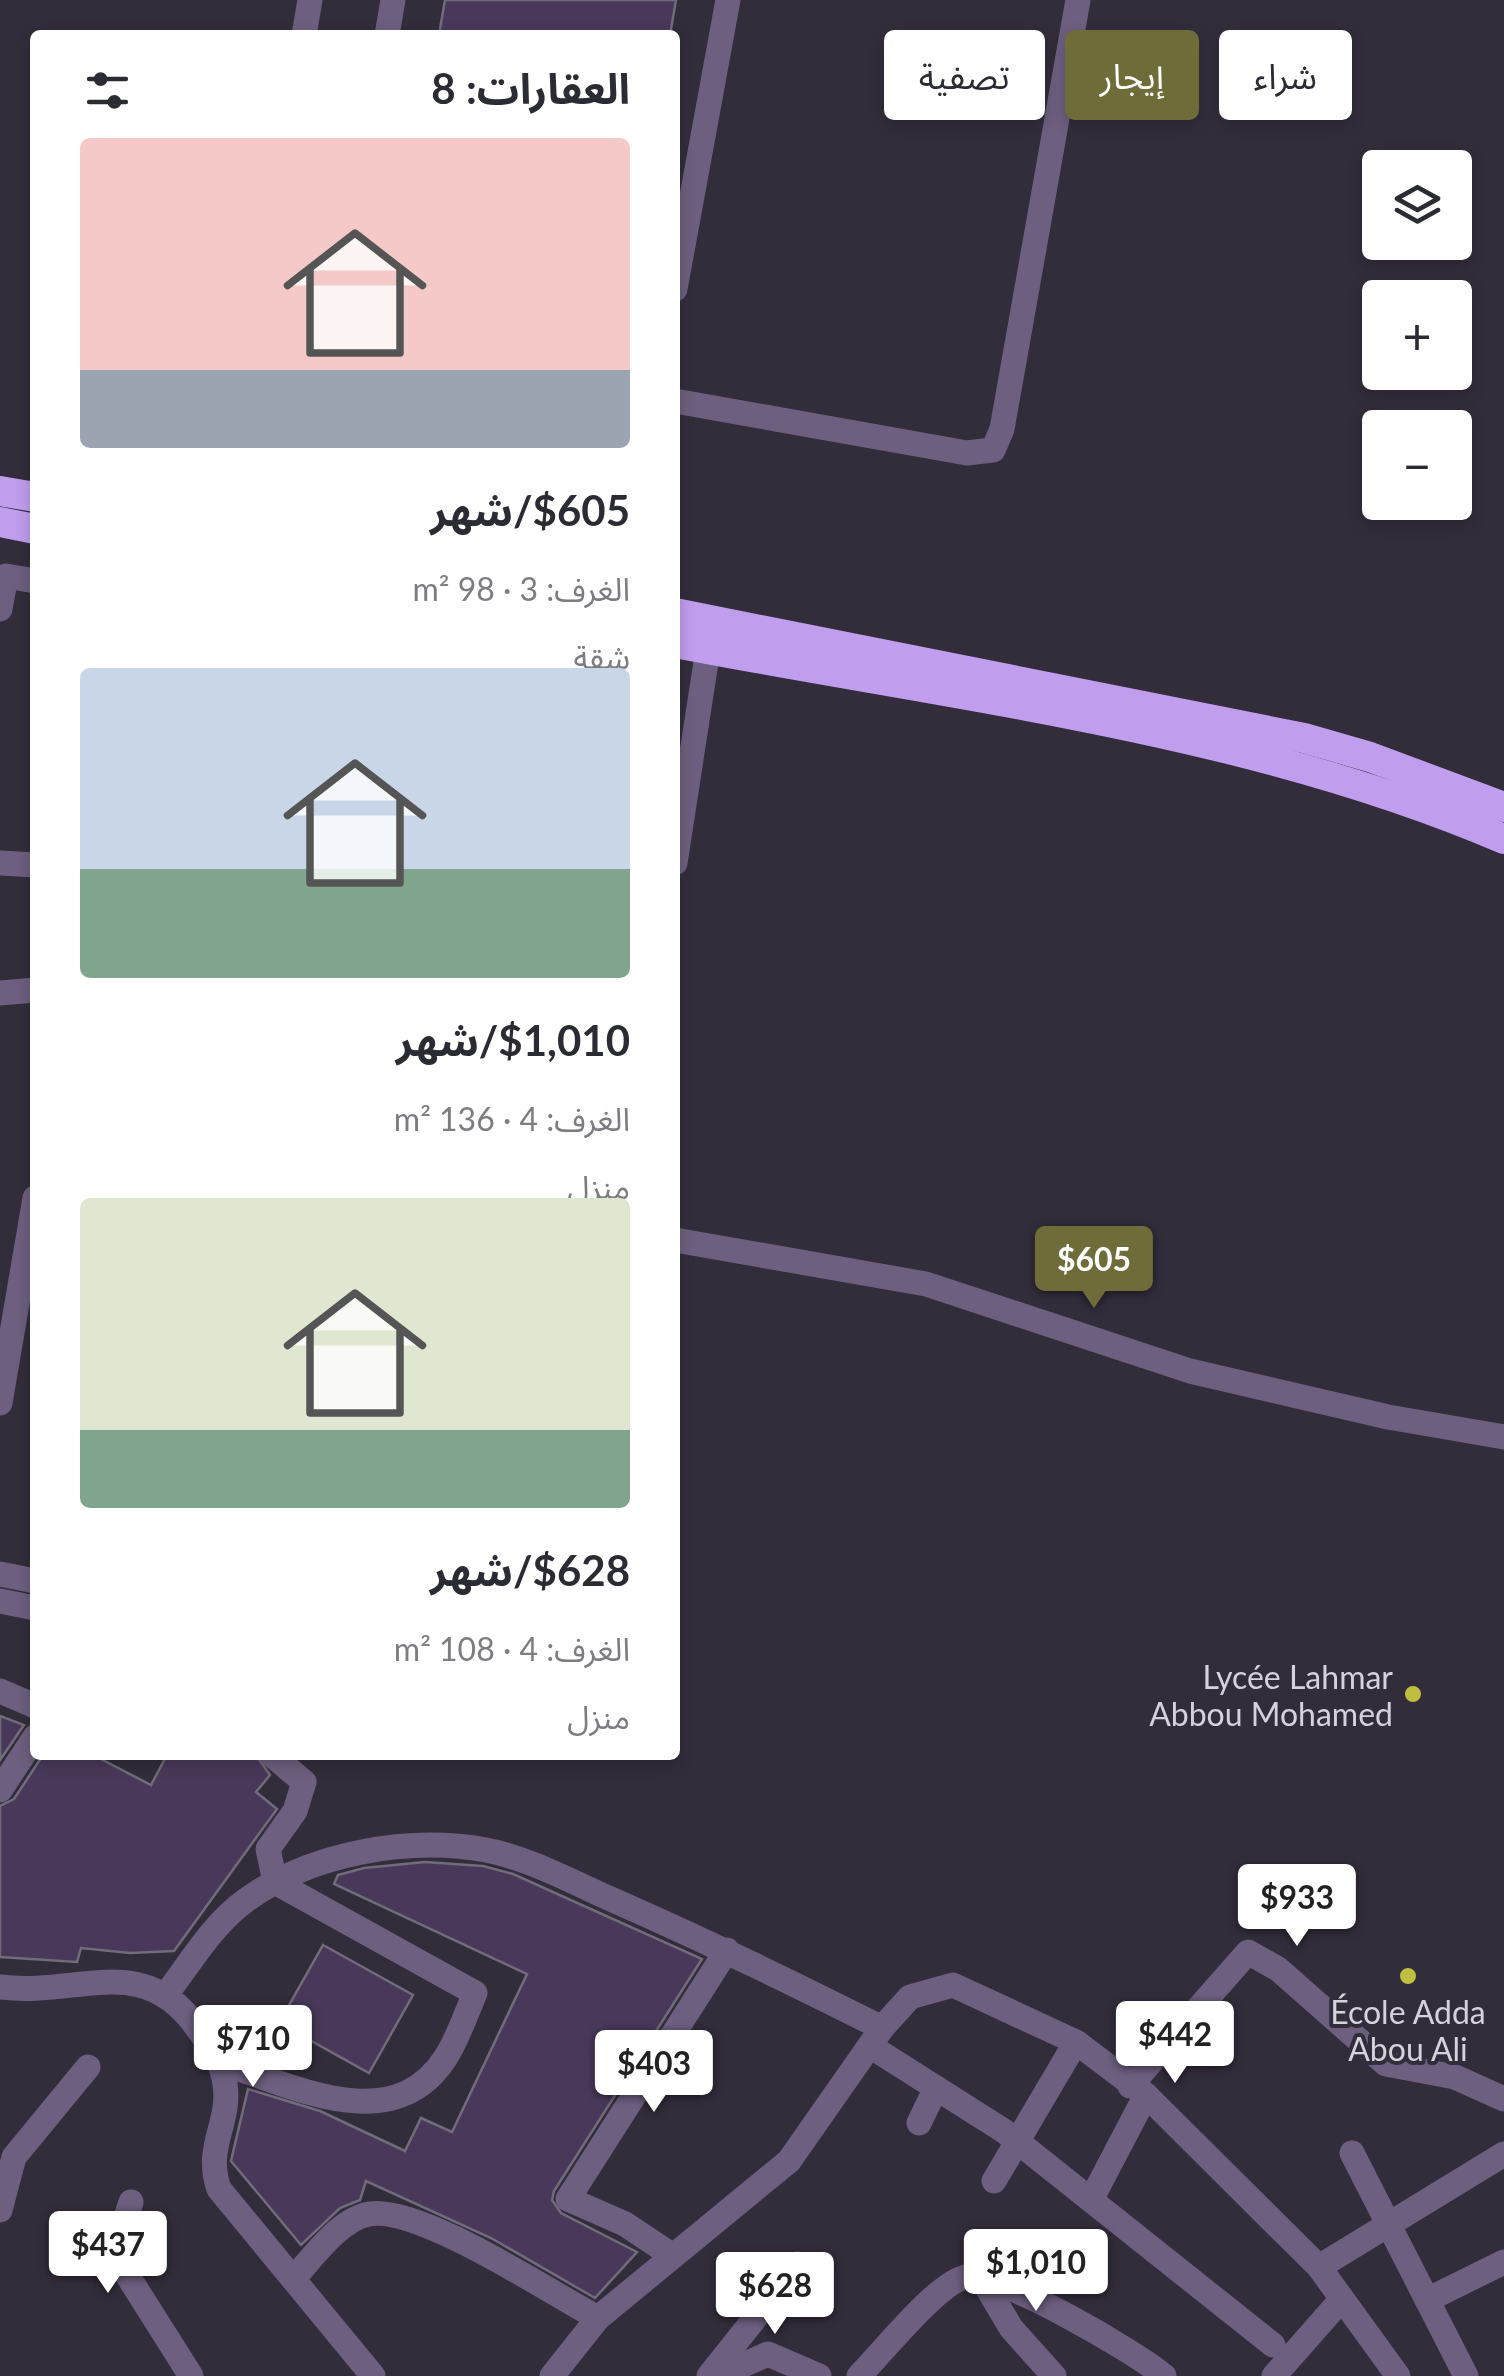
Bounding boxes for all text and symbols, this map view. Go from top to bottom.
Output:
chip: تصفية [884,30,1045,120]
chip: إيجار [1065,30,1199,120]
chip: شراء [1219,30,1352,120]
icon: filters [80,63,135,118]
text: العقارات: 8 [431,63,630,113]
map controls [1362,150,1472,520]
button: layers [1362,150,1472,260]
icon: home [265,203,445,383]
button: + [1362,280,1472,390]
button: − [1362,410,1472,520]
text: $605/شهر [430,485,630,535]
text: الغرف: 3 · 98 m² [412,569,630,608]
text: شقة [574,637,630,676]
icon: home [265,733,445,913]
text: $1,010/شهر [396,1015,630,1065]
text: الغرف: 4 · 136 m² [394,1099,630,1138]
text: منزل [567,1167,630,1206]
pin: $605 [1035,1226,1153,1311]
text: $605 [1057,1239,1131,1278]
icon: home [265,1263,445,1443]
text: $628/شهر [430,1545,630,1595]
text: الغرف: 4 · 108 m² [394,1629,630,1668]
place label: Lycée Lahmar Abbou Mohamed [1149,1657,1393,1733]
marker: Lycée Lahmar Abbou Mohamed [1402,1683,1424,1705]
text: منزل [567,1697,630,1736]
pin: $933 [1238,1864,1356,1949]
text: $933 [1260,1877,1334,1916]
marker: École Adda Abou Ali [1397,1965,1419,1987]
place label: École Adda Abou Ali [1330,1992,1486,2068]
pin: $442 [1116,2001,1234,2086]
pin: $710 [194,2005,312,2090]
text: $442 [1138,2014,1212,2053]
text: $710 [216,2018,290,2057]
pin: $403 [595,2030,713,2115]
text: $403 [617,2043,691,2082]
pin: $437 [49,2211,167,2296]
text: $437 [71,2224,145,2263]
pin: $1,010 [955,2229,1117,2314]
text: $1,010 [986,2242,1086,2281]
pin: $628 [716,2252,834,2337]
text: $628 [738,2265,812,2304]

